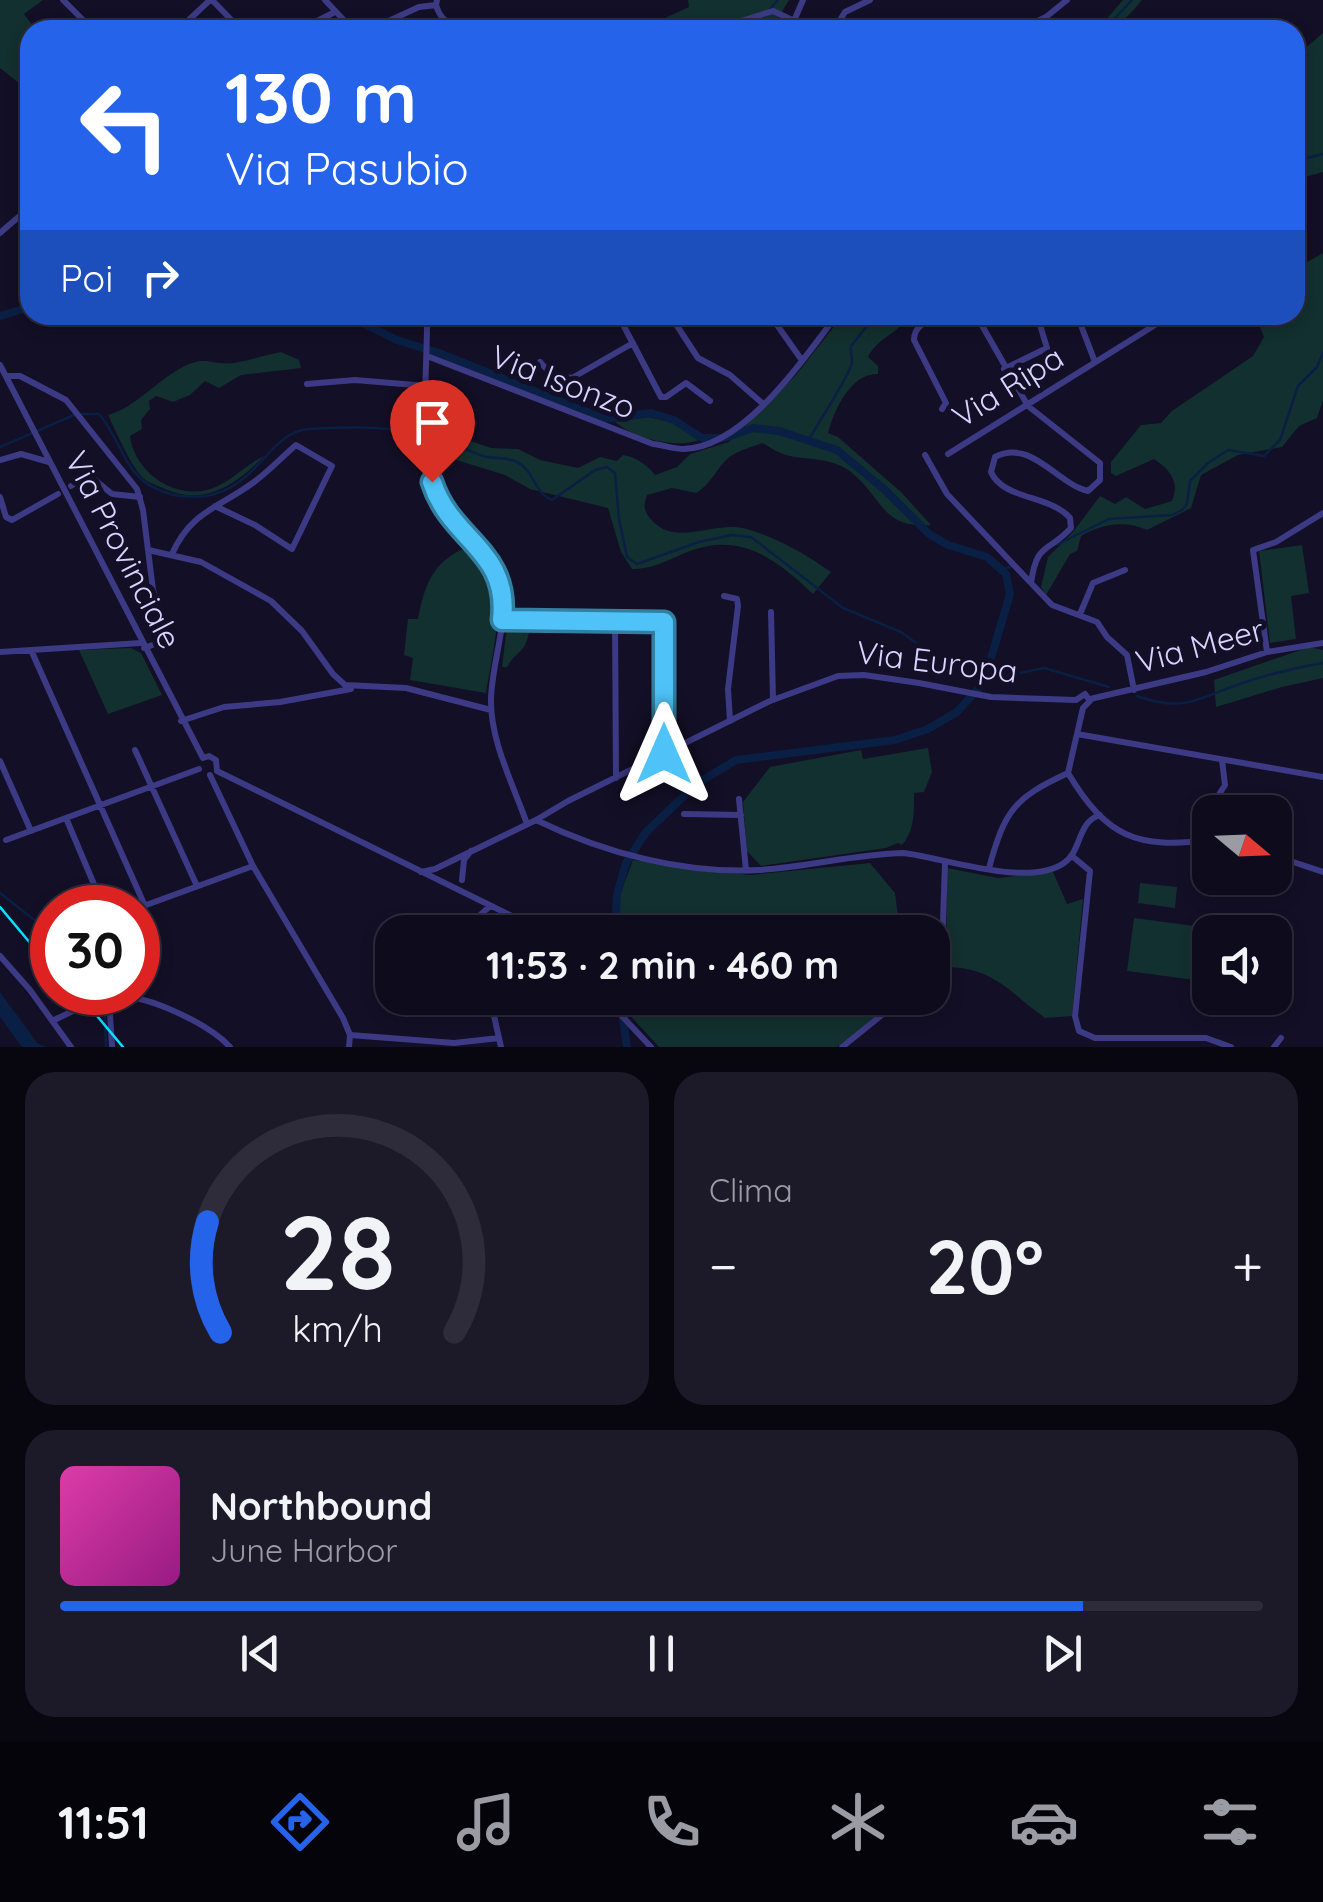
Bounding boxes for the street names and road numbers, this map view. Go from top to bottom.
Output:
street label: Via Isonzo [486,335,641,427]
street label: Via Ripa [945,337,1070,436]
street label: Via Provinciale [57,444,191,655]
street label: Via Meer [1131,609,1268,681]
street label: Via Europa [854,631,1020,691]

